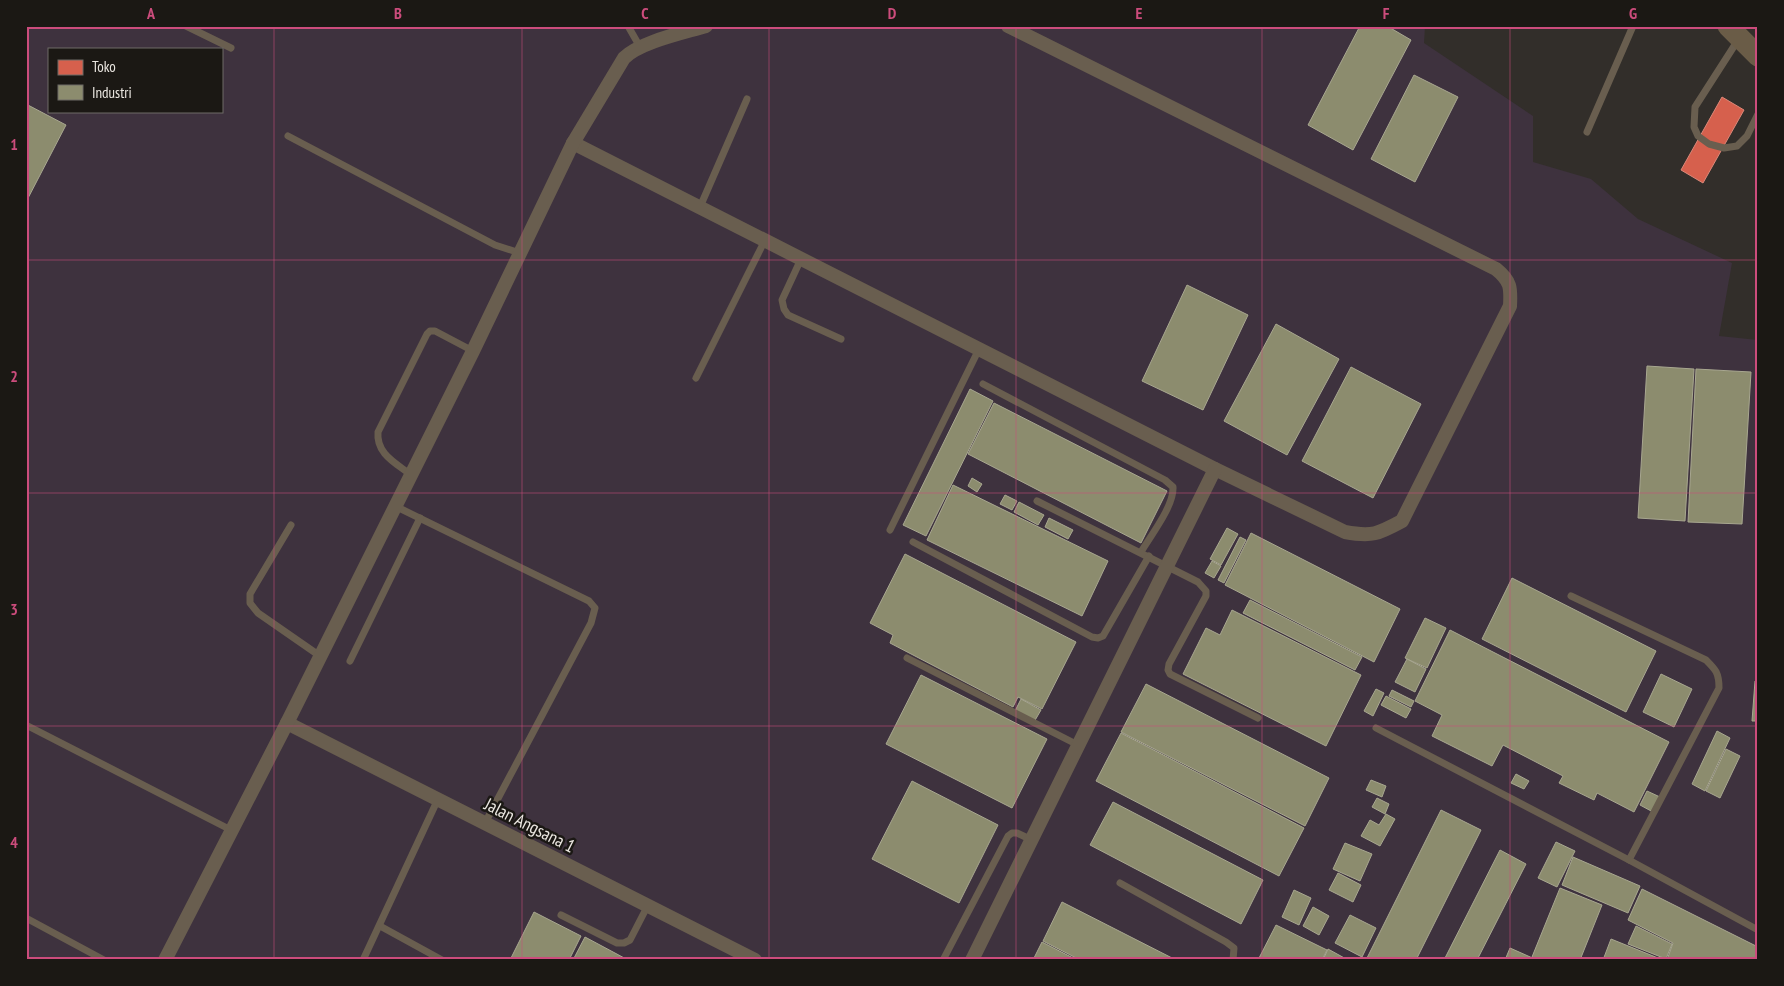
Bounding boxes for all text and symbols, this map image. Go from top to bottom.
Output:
text: A [146,3,156,23]
text: B [394,3,402,23]
text: C [641,3,649,23]
text: D [888,3,897,23]
text: E [1136,3,1143,23]
text: F [1383,3,1390,23]
text: G [1629,3,1637,23]
legend [48,48,222,112]
text: Toko [92,57,116,76]
text: Industri [92,83,132,102]
text: 1 [10,134,18,154]
text: 2 [10,366,18,386]
text: 3 [10,599,18,619]
street label: Jalan Angsana 1 [480,792,579,858]
text: 4 [10,832,18,852]

